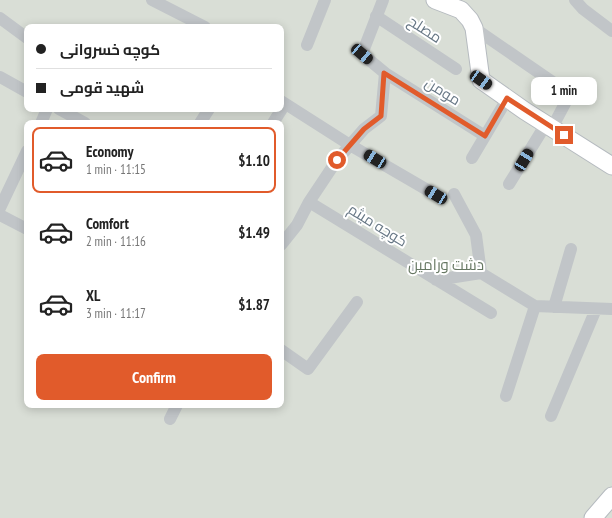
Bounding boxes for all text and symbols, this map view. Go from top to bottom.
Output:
street label: مصلح [403,11,445,49]
text: کوچه خسروانی [60,40,160,59]
car [349,42,375,66]
car [468,68,494,92]
street label: مومن [421,73,464,110]
callout: 1 min [531,77,597,105]
text: شهید قومی [60,78,144,97]
text: 1 min [551,82,577,99]
route end [555,126,573,144]
icon: car [38,142,74,178]
text: Economy [86,142,134,161]
car [513,147,535,173]
car [362,148,388,170]
text: $1.10 [238,151,270,170]
route start [328,151,346,169]
text: 1 min · 11:15 [86,161,146,178]
car [423,184,449,206]
street label: کوچه میثم [344,199,411,252]
icon: car [38,214,74,250]
text: Comfort [86,214,129,233]
text: $1.49 [238,223,270,242]
text: 2 min · 11:16 [86,233,146,250]
park label: دشت ورامین [408,255,484,275]
icon: car [38,286,74,322]
text: XL [86,286,100,305]
text: $1.87 [238,295,270,314]
text: 3 min · 11:17 [86,305,146,322]
button: Confirm [36,354,272,400]

